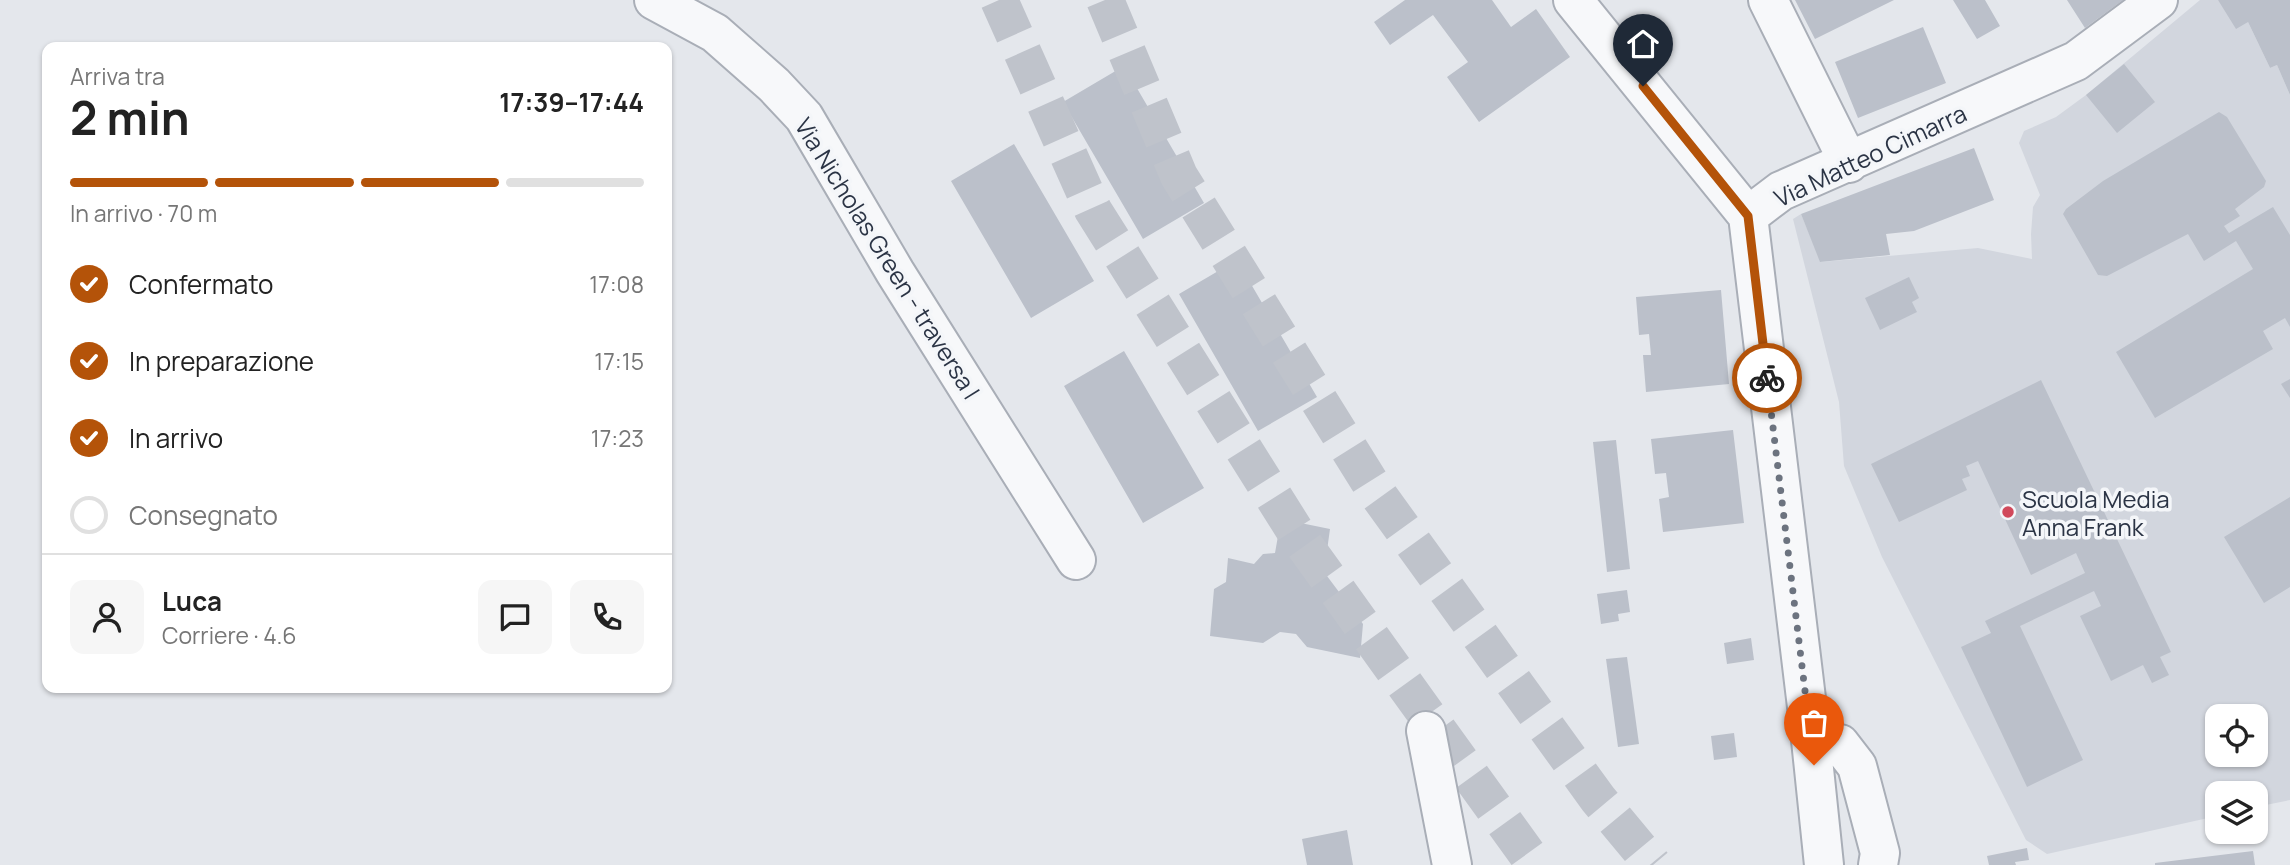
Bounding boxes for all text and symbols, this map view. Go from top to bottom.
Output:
pin [1613,14,1673,86]
icon: home [1624,25,1662,63]
text: Arriva tra [70,60,165,92]
text: 17:39–17:44 [499,84,644,120]
text: 2 min [70,86,190,149]
street label: Via Matteo Cimarra [1768,96,1972,214]
street label: Via Nicholas Green - traversa I [788,111,988,405]
text: In arrivo · 70 m [70,197,217,229]
icon: check [70,265,108,303]
text: Confermato [129,266,273,302]
text: 17:08 [589,268,644,300]
icon: check [70,342,108,380]
text: In preparazione [129,343,314,379]
courier [1732,343,1802,413]
text: 17:15 [594,345,644,377]
icon: bike [1748,359,1786,397]
icon: check [70,419,108,457]
text: In arrivo [129,420,223,456]
text: 17:23 [591,422,644,454]
place label: Scuola Media Anna Frank [2022,482,2170,543]
text: Consegnato [129,497,278,533]
marker: Scuola Media Anna Frank [2000,504,2016,520]
button: person [70,580,144,654]
button: chat [478,580,552,654]
button: phone [570,580,644,654]
text: Luca [162,583,222,619]
text: Corriere · 4.6 [162,619,297,651]
pin [1784,693,1844,765]
icon: bag [1795,704,1833,742]
map controls [2205,704,2268,844]
button: locate [2205,704,2268,767]
button: layers [2205,781,2268,844]

